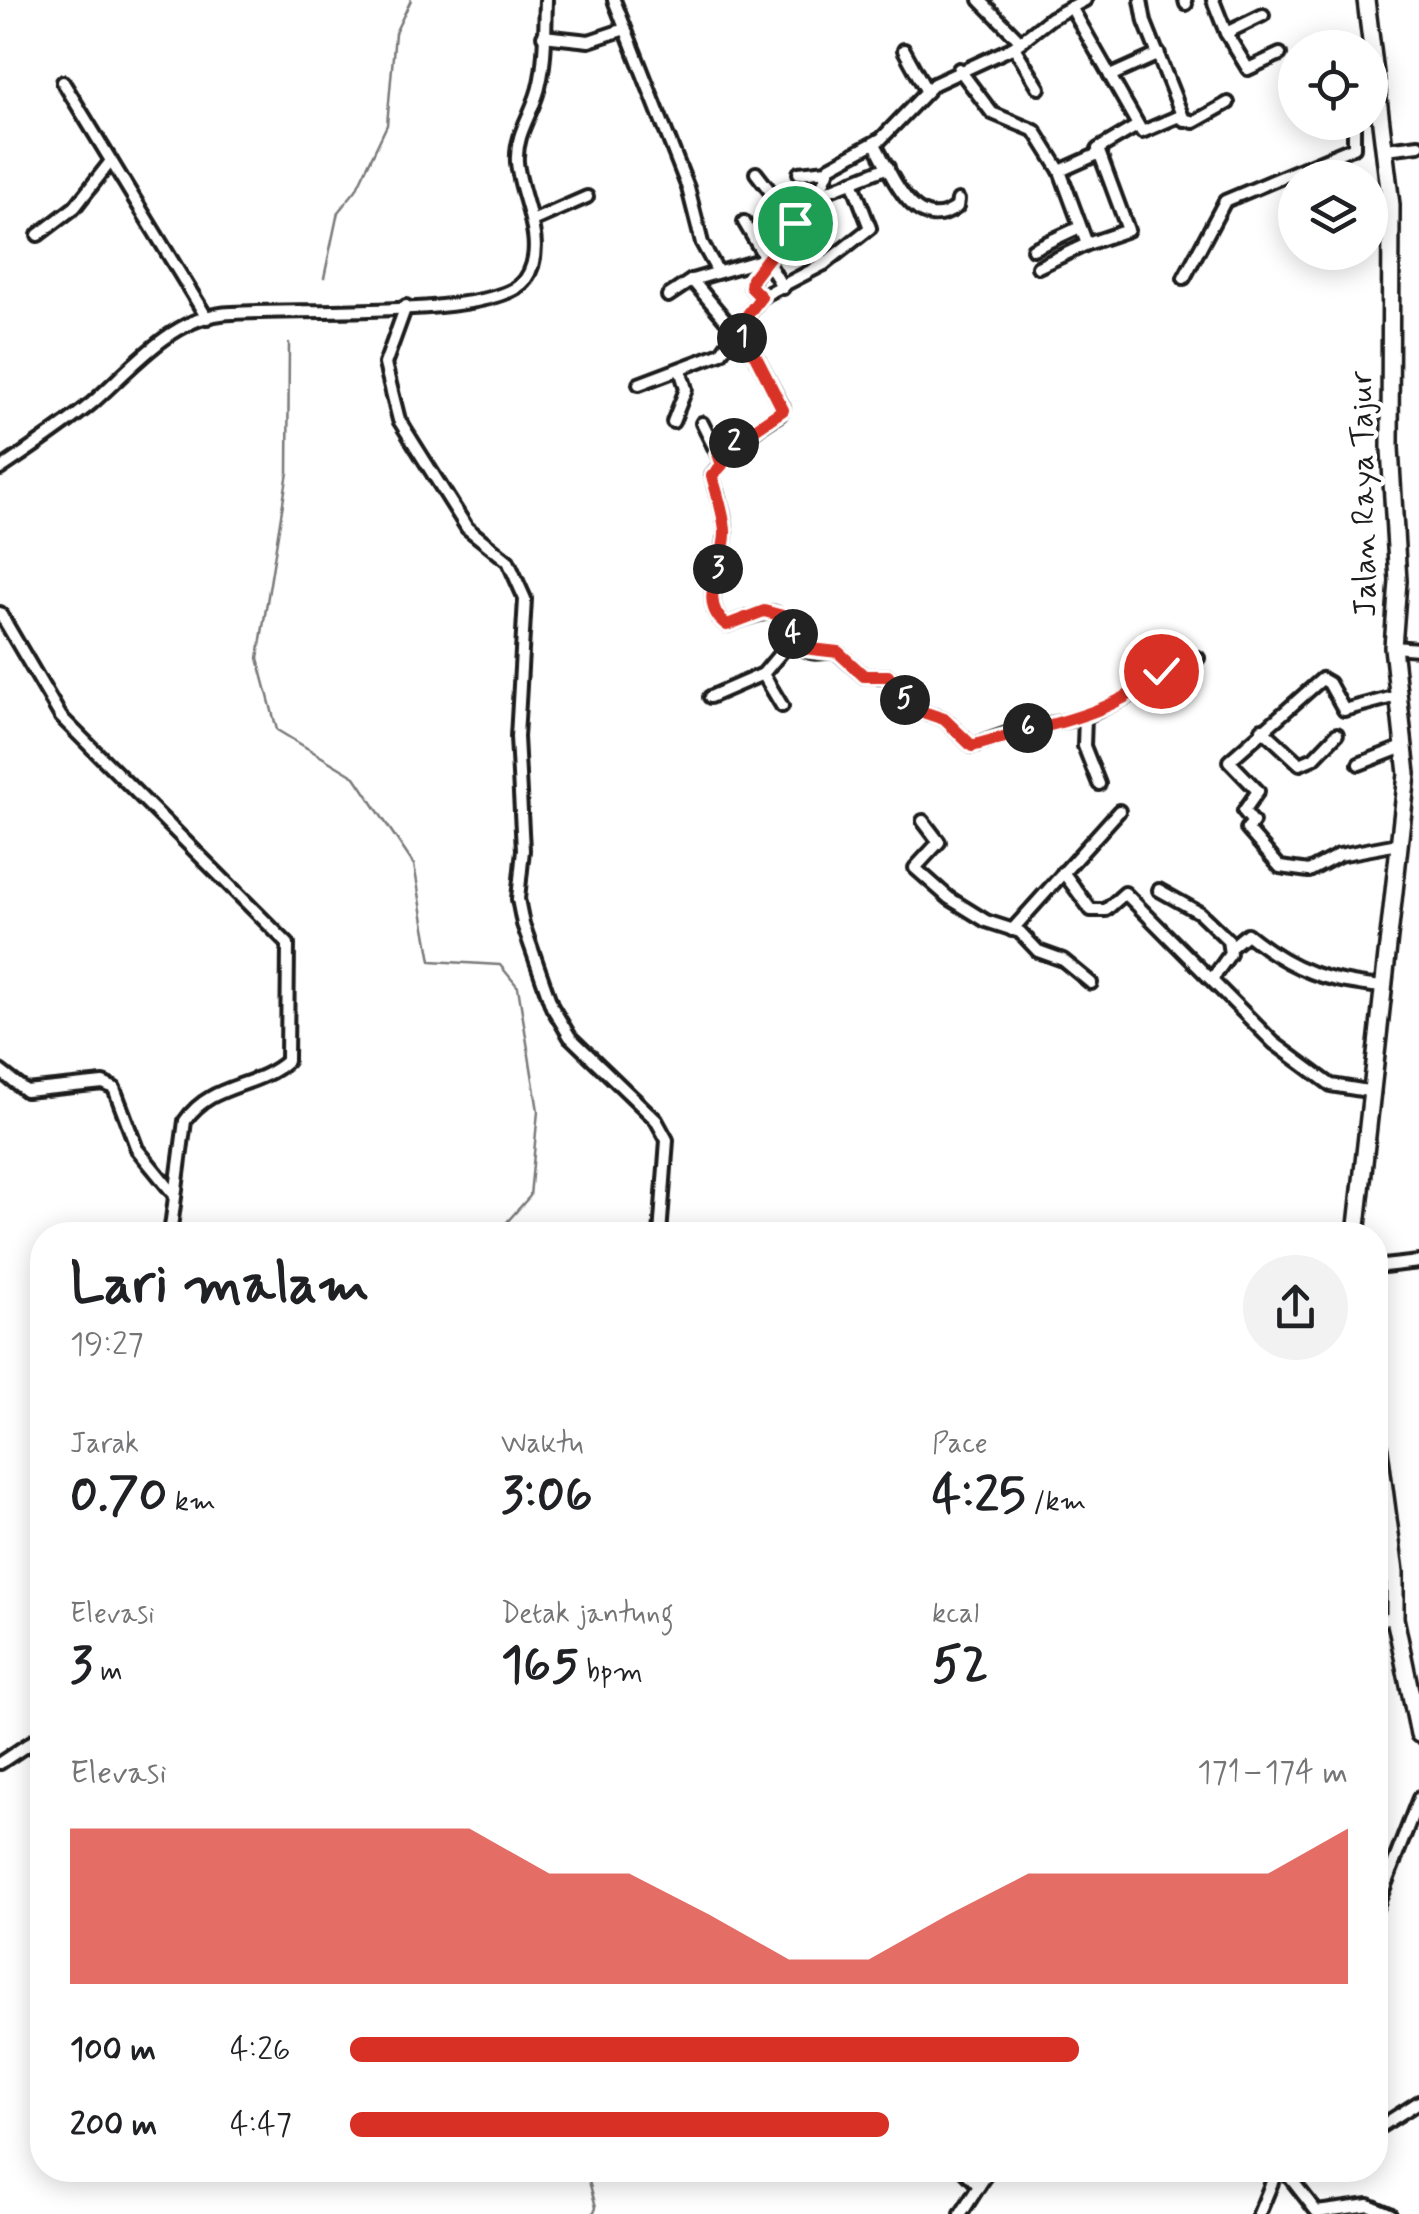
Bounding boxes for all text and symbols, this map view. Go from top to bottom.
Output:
map controls [1278,30,1388,270]
button: locate [1278,30,1388,140]
button: layers [1278,160,1388,270]
pin [753,181,838,266]
icon: arrive [768,196,823,251]
pin: 1 [717,313,767,363]
text: 1 [736,319,748,356]
street label: Jalan Raya Tajur [1341,370,1387,617]
pin: 2 [709,418,759,468]
text: 2 [727,424,741,461]
pin: 3 [693,544,743,594]
text: 3 [712,550,724,587]
pin: 4 [768,609,818,659]
text: 4 [785,615,801,652]
pin [1119,629,1204,714]
icon: check [1134,644,1189,699]
pin: 5 [880,675,930,725]
text: 5 [897,681,913,718]
pin: 6 [1003,703,1053,753]
text: 6 [1021,709,1035,746]
text: Lari malam [70,1250,370,1322]
button: share [1243,1255,1348,1360]
text: 19:27 [70,1324,144,1366]
text: Jarak [70,1426,139,1463]
text: Waktu [501,1426,584,1463]
text: Pace [932,1426,988,1463]
text: 0.70 [70,1463,167,1529]
text: 3:06 [501,1463,593,1529]
text: 4:25 [932,1463,1026,1529]
text: km [167,1484,216,1521]
text: /km [1026,1484,1086,1521]
text: Elevasi [70,1596,155,1633]
text: Detak jantung [501,1596,674,1633]
text: kcal [932,1596,979,1633]
text: 3 [70,1633,93,1699]
text: 165 [501,1633,579,1699]
text: 52 [932,1633,988,1699]
text: m [93,1654,122,1691]
text: bpm [579,1654,643,1691]
text: Elevasi [70,1752,167,1794]
text: 171–174 m [1197,1752,1348,1794]
text: 100 m [70,2029,156,2071]
text: 4:26 [230,2029,291,2071]
text: 200 m [70,2104,157,2146]
text: 4:47 [230,2104,292,2146]

